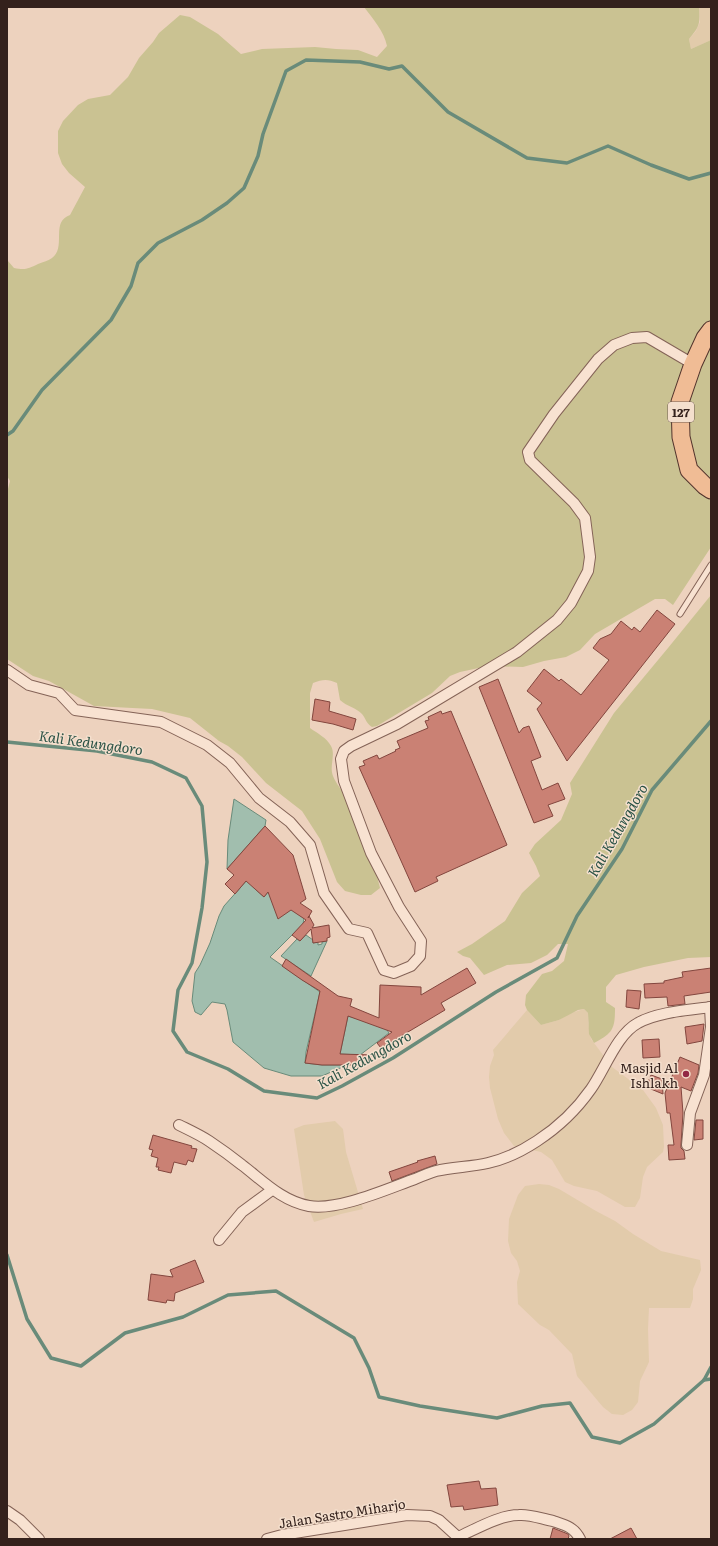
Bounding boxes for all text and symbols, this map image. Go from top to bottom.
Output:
road number: 127 [668,402,694,422]
water label: Kali Kedungdoro [38,725,144,759]
water label: Kali Kedungdoro [582,780,652,880]
water label: Kali Kedungdoro [313,1025,415,1093]
place label: Masjid Al Ishlakh [620,1058,679,1092]
marker: Masjid Al Ishlakh [681,1069,691,1079]
street label: Jalan Sastro Miharjo [277,1494,407,1532]

